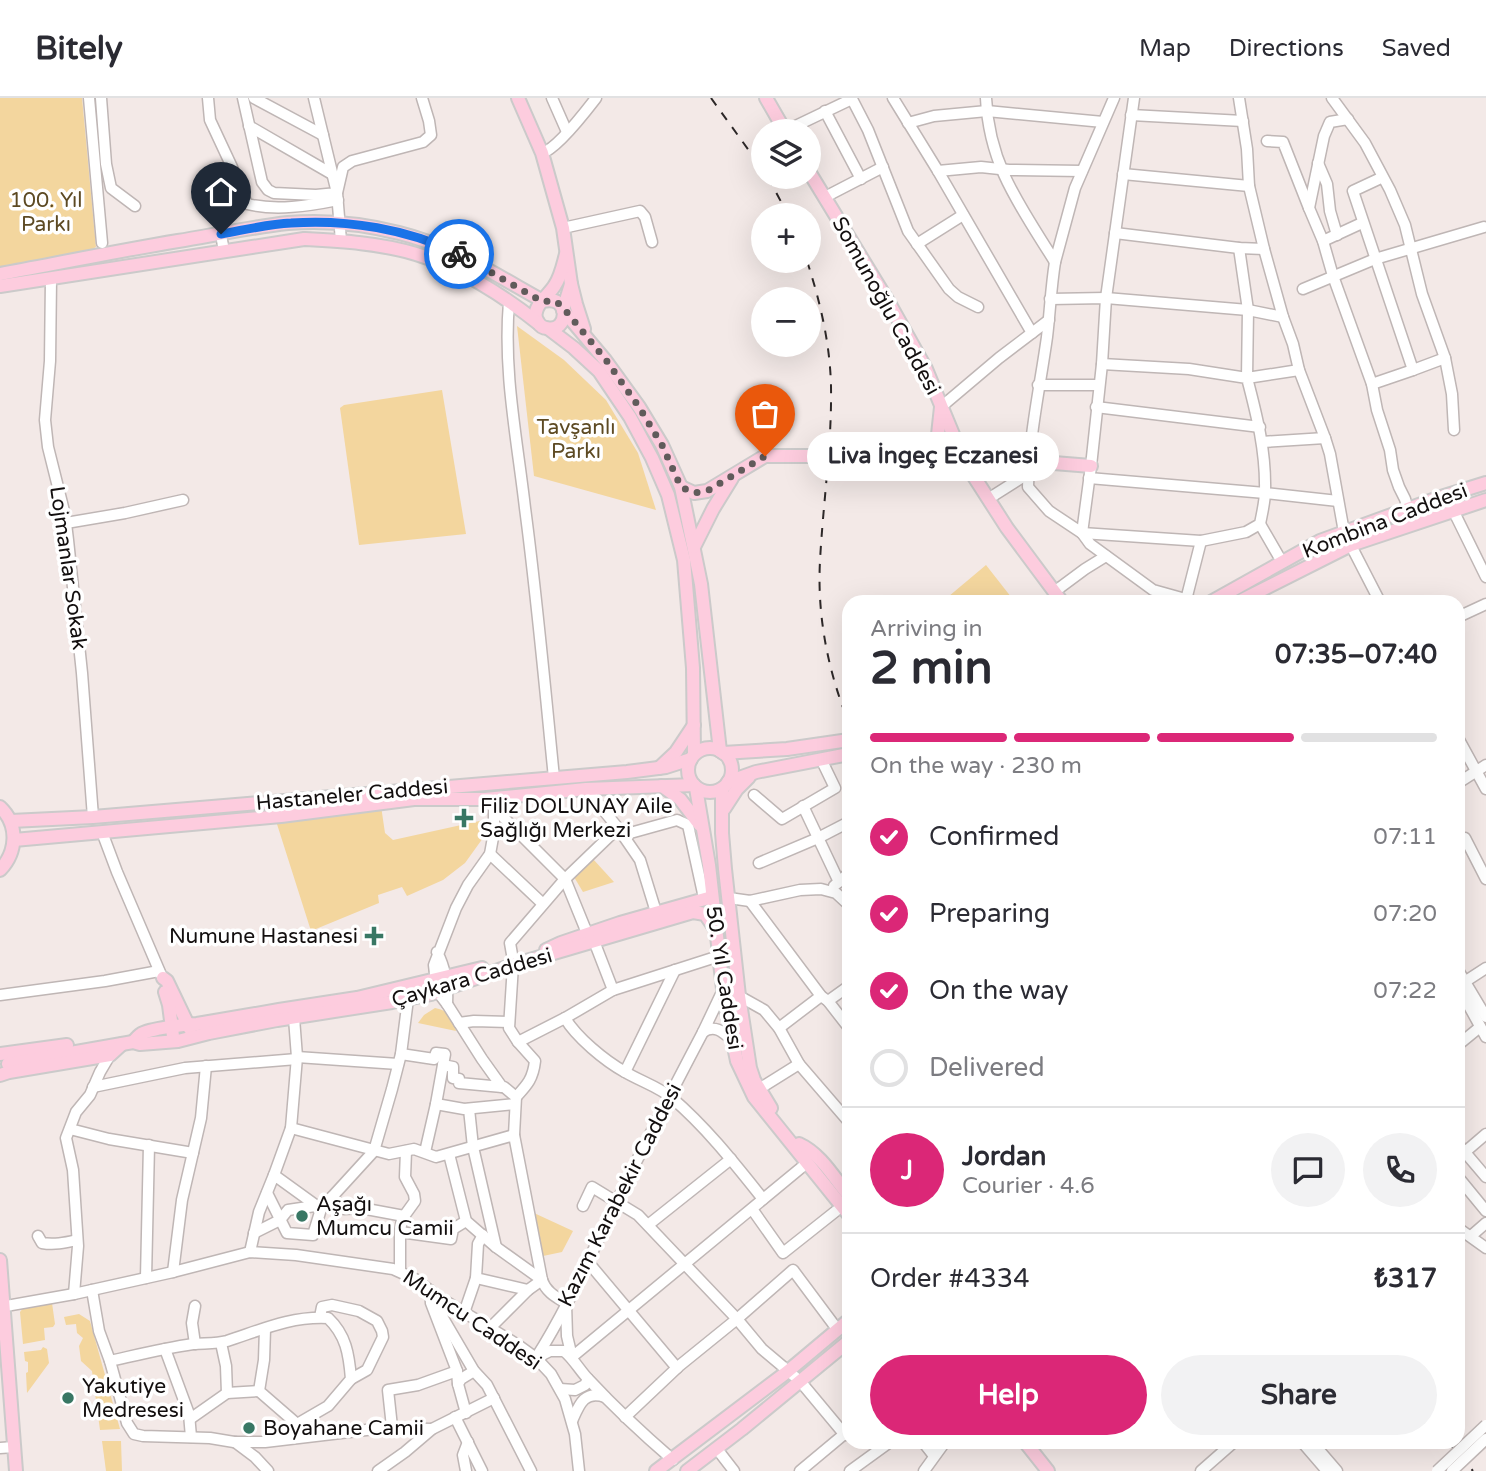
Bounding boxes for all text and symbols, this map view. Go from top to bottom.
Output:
text: Bitely [35,29,123,68]
text: Map [1139,34,1191,63]
text: Directions [1229,34,1344,63]
text: Saved [1382,34,1451,63]
map controls [751,119,821,357]
button: layers [751,119,821,189]
pin [191,162,251,234]
icon: home [202,173,240,211]
park label: 100. Yıl Parkı [10,188,82,237]
button: + [751,203,821,273]
street label: Somunoğlu Caddesi [827,212,945,400]
courier [424,219,494,289]
icon: bike [440,235,478,273]
button: − [751,287,821,357]
pin [735,384,795,456]
icon: bag [746,395,784,433]
park label: Tavşanlı Parkı [537,415,615,464]
callout: Liva İngeç Eczanesi [807,432,1059,480]
text: Liva İngeç Eczanesi [828,442,1038,470]
street label: Kombina Caddesi [1299,478,1471,564]
street label: Lojmanlar Sokak [44,485,92,651]
text: Arriving in [870,615,983,643]
text: 07:35–07:40 [1275,639,1437,670]
text: 2 min [870,641,993,696]
text: On the way · 230 m [870,752,1082,780]
street label: Hastaneler Caddesi [255,774,449,816]
place label: Filiz DOLUNAY Aile Sağlığı Merkezi [480,794,673,843]
marker: Filiz DOLUNAY Aile Sağlığı Merkezi [454,808,474,828]
icon: check [870,818,908,856]
text: Confirmed [929,821,1059,852]
text: 07:11 [1373,823,1437,851]
icon: check [870,895,908,933]
text: Preparing [929,898,1050,929]
text: 07:20 [1373,900,1437,928]
street label: 50. Yıl Caddesi [700,904,748,1052]
place label: Numune Hastanesi [169,924,358,949]
marker: Numune Hastanesi [364,926,384,946]
street label: Çaykara Caddesi [389,943,555,1013]
icon: check [870,972,908,1010]
text: On the way [929,975,1069,1006]
text: 07:22 [1373,977,1437,1005]
text: Delivered [929,1052,1045,1083]
street label: Kazım Karabekir Caddesi [553,1079,687,1311]
button: chat [1271,1133,1345,1207]
button: phone [1363,1133,1437,1207]
text: Jordan [962,1141,1046,1172]
text: J [901,1155,913,1186]
text: Courier · 4.6 [962,1172,1095,1200]
place label: Aşağı Mumcu Camii [316,1192,454,1241]
marker: Aşağı Mumcu Camii [294,1208,310,1224]
text: Order #4334 [870,1263,1030,1294]
text: ₺317 [1374,1263,1437,1294]
street label: Mumcu Caddesi [398,1264,546,1376]
button: Help [870,1355,1147,1435]
button: Share [1161,1355,1437,1435]
place label: Yakutiye Medresesi [82,1374,184,1423]
marker: Yakutiye Medresesi [60,1390,76,1406]
place label: Boyahane Camii [263,1416,424,1441]
marker: Boyahane Camii [241,1420,257,1436]

